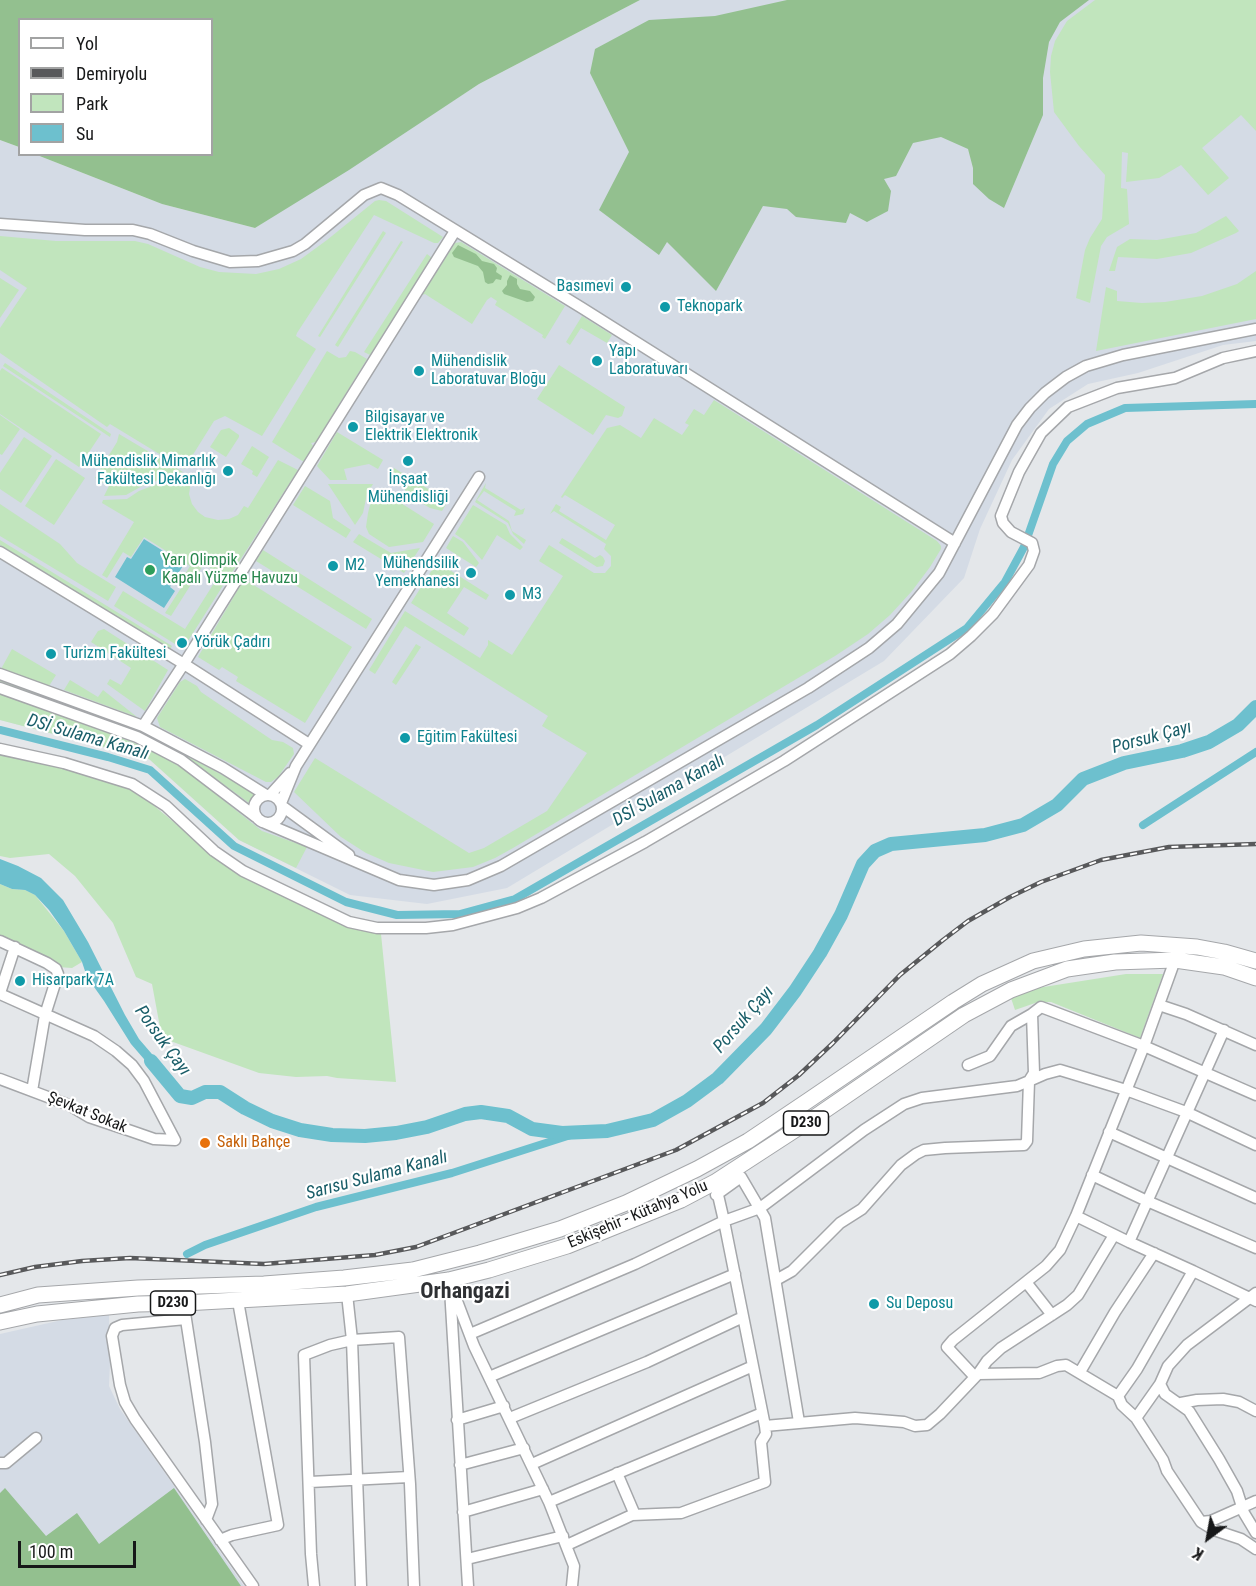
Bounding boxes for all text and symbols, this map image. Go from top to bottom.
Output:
legend [18,18,213,156]
text: Yol [76,33,98,54]
text: Demiryolu [76,63,147,84]
text: Park [76,93,108,114]
text: Su [76,123,94,144]
place label: Basımevi [557,277,614,297]
marker: Basımevi [619,280,633,294]
place label: Teknopark [677,297,743,317]
marker: Teknopark [658,300,672,314]
place label: Yapı Laboratuvarı [609,342,688,380]
place label: Mühendislik Laboratuvar Bloğu [431,352,546,390]
marker: Yapı Laboratuvarı [590,354,604,368]
marker: Mühendislik Laboratuvar Bloğu [412,364,426,378]
place label: Bilgisayar ve Elektrik Elektronik [365,408,478,446]
marker: Bilgisayar ve Elektrik Elektronik [346,420,360,434]
place label: Mühendislik Mimarlık Fakültesi Dekanlığı [81,452,216,490]
marker: İnşaat Mühendisliği [401,454,415,468]
marker: Mühendislik Mimarlık Fakültesi Dekanlığı [221,464,235,478]
place label: İnşaat Mühendisliği [368,470,448,508]
place label: Yarı Olimpik Kapalı Yüzme Havuzu [162,551,298,589]
place label: Mühendsilik Yemekhanesi [375,554,459,592]
place label: M2 [345,556,365,576]
marker: M2 [326,559,340,573]
marker: Yarı Olimpik Kapalı Yüzme Havuzu [143,563,157,577]
marker: Mühendsilik Yemekhanesi [464,566,478,580]
place label: M3 [522,585,542,605]
marker: M3 [503,588,517,602]
place label: Yörük Çadırı [194,633,270,653]
marker: Yörük Çadırı [175,636,189,650]
place label: Turizm Fakültesi [63,644,167,664]
marker: Turizm Fakültesi [44,647,58,661]
water label: DSİ Sulama Kanalı [25,710,151,766]
water label: Porsuk Çayı [1110,717,1194,759]
place label: Eğitim Fakültesi [417,728,517,748]
marker: Eğitim Fakültesi [398,731,412,745]
water label: DSİ Sulama Kanalı [609,750,729,832]
place label: Hisarpark 7A [32,971,114,991]
marker: Hisarpark 7A [13,974,27,988]
water label: Porsuk Çayı [709,982,779,1058]
water label: Porsuk Çayı [129,1002,195,1080]
street label: Şevkat Sokak [44,1088,130,1138]
road number: D230 [784,1111,828,1135]
place label: Saklı Bahçe [217,1133,290,1153]
marker: Saklı Bahçe [198,1136,212,1150]
water label: Sarısu Sulama Kanalı [304,1147,450,1205]
street label: Eskişehir - Kütahya Yolu [565,1177,711,1253]
district label: Orhangazi [420,1279,510,1305]
road number: D230 [150,1291,195,1315]
place label: Su Deposu [886,1294,953,1314]
marker: Su Deposu [867,1297,881,1311]
north arrow [1178,1508,1238,1568]
scale bar [21,1529,140,1567]
text: 100 m [29,1541,73,1562]
text: K [1189,1543,1207,1564]

